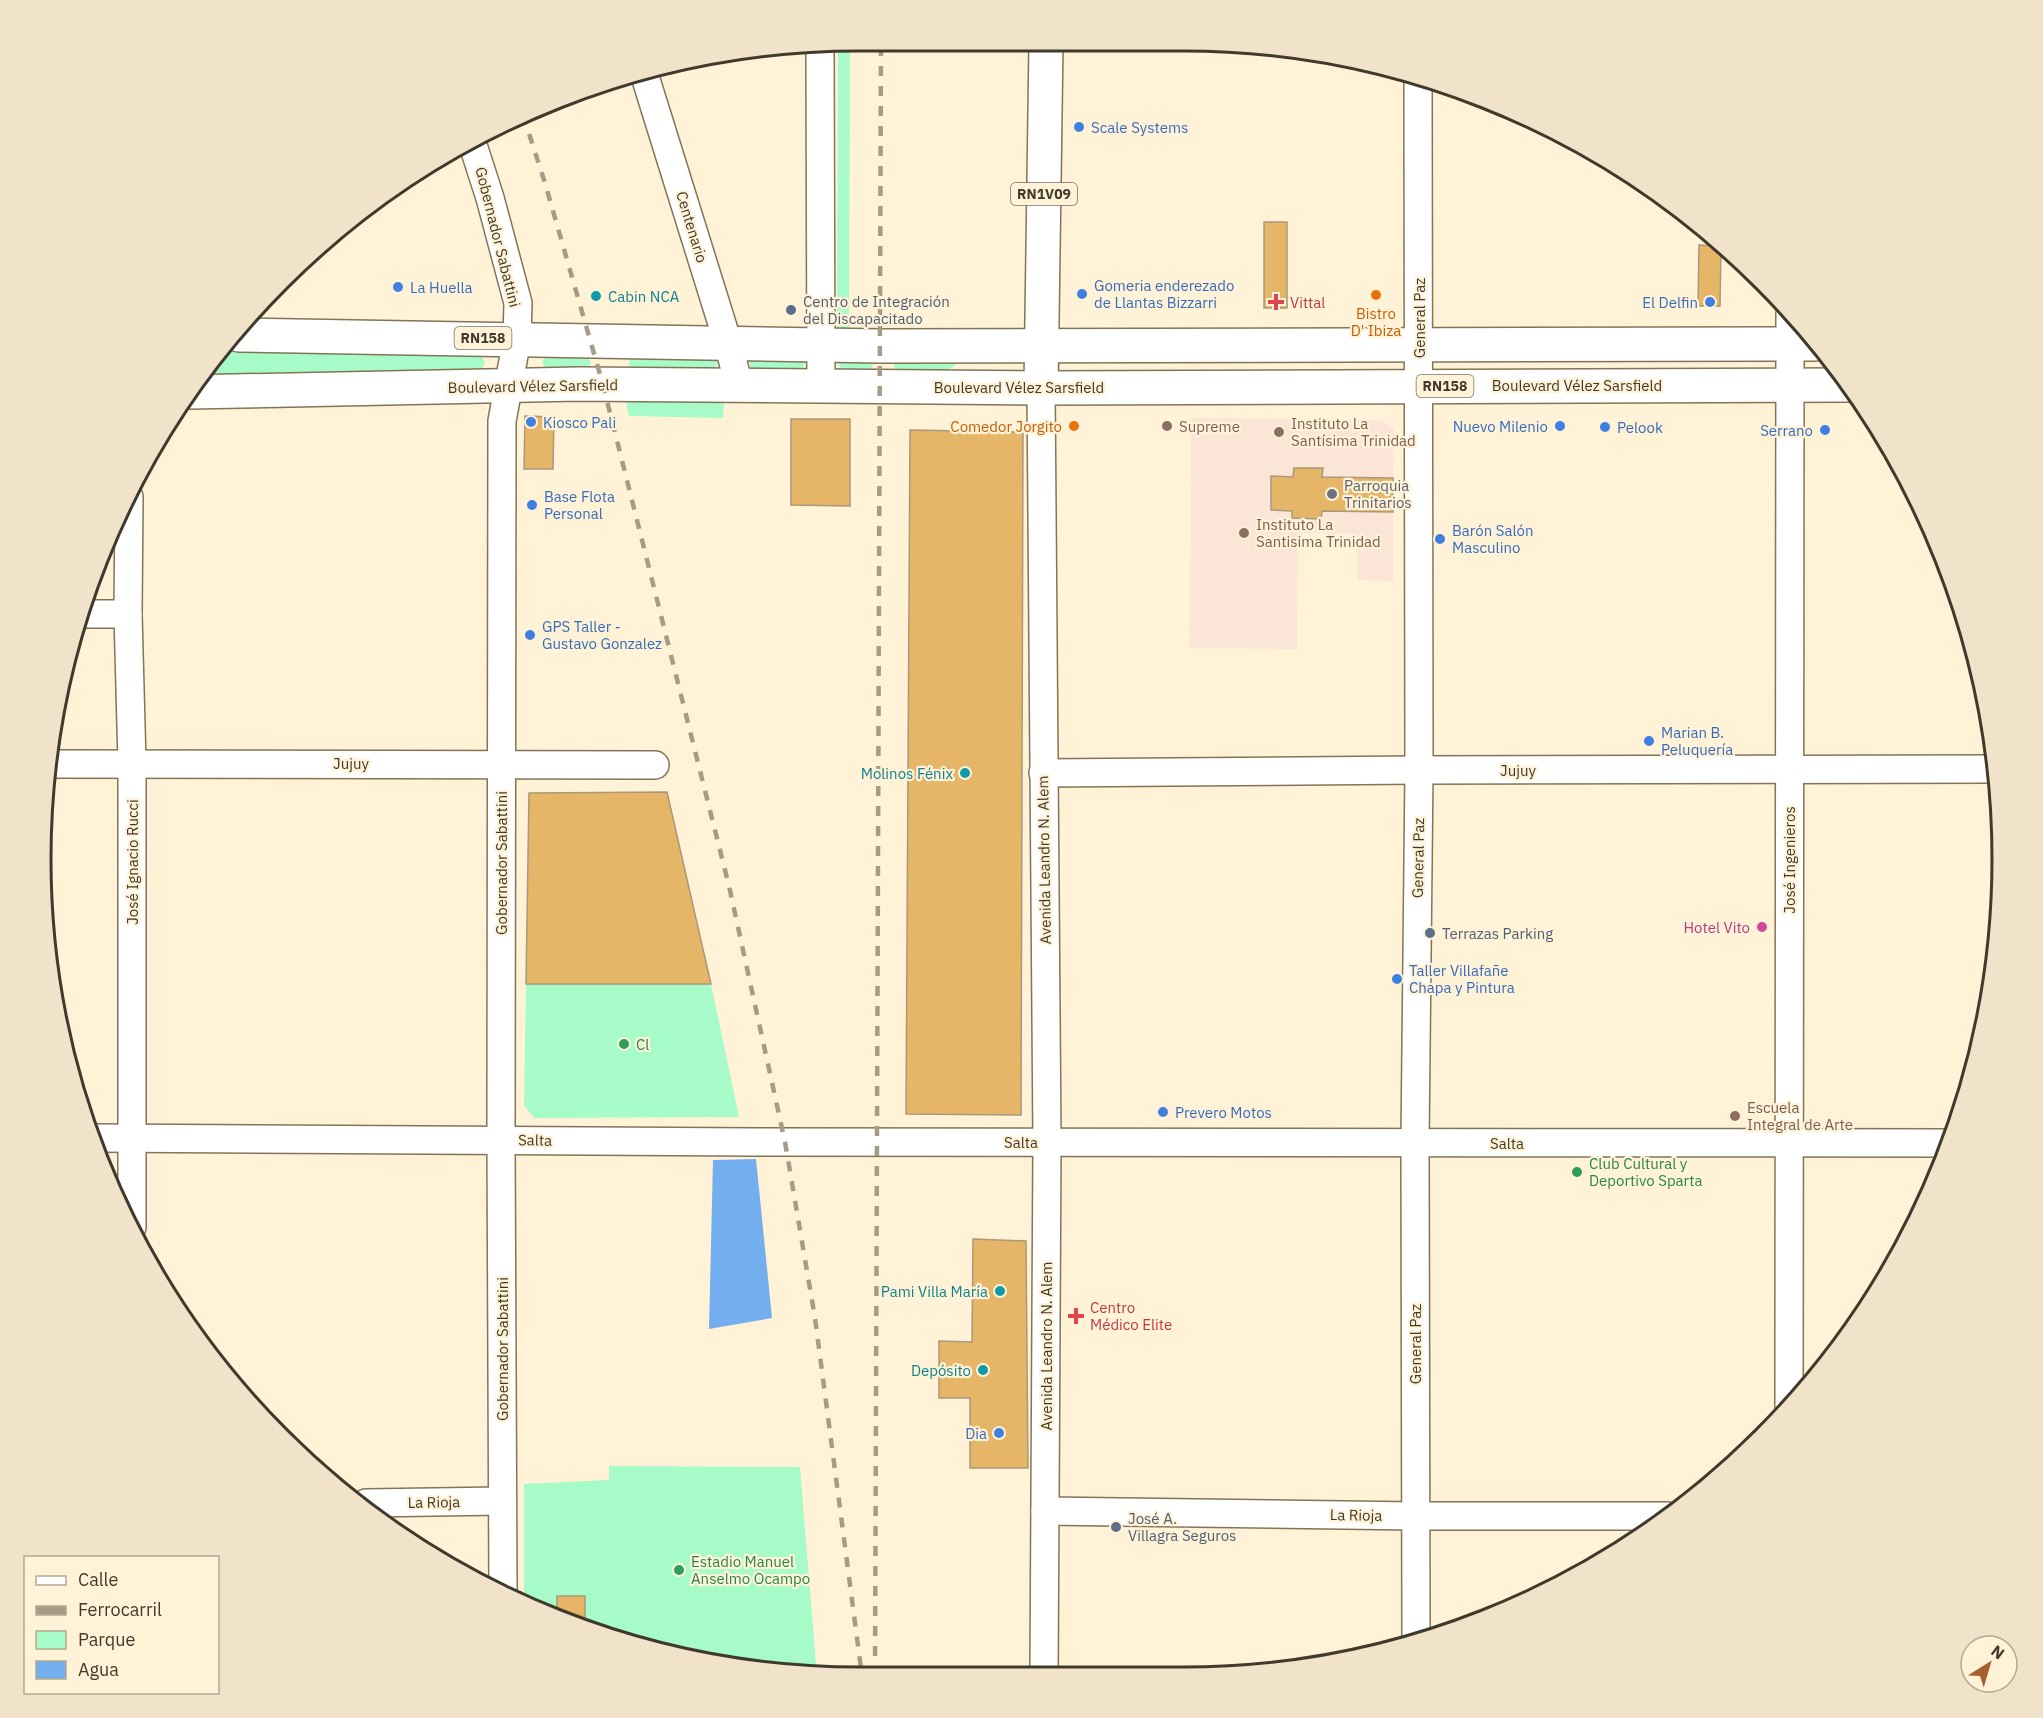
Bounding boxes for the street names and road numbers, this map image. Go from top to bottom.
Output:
street label: Gobernador Sabattini [471,165,525,309]
road number: RN1V09 [1011,183,1077,205]
street label: Centenario [672,189,712,265]
street label: General Paz [1410,278,1429,358]
road number: RN158 [454,327,512,349]
street label: Boulevard Vélez Sarsfield [448,375,618,397]
road number: RN158 [1416,375,1474,397]
street label: Boulevard Vélez Sarsfield [1492,376,1662,395]
street label: Boulevard Vélez Sarsfield [934,378,1104,397]
street label: Jujuy [333,754,369,773]
street label: Jujuy [1500,761,1536,780]
street label: Avenida Leandro N. Alem [1033,775,1055,945]
street label: Gobernador Sabattini [492,791,511,935]
street label: José Ignacio Rucci [123,799,142,925]
street label: José Ingenieros [1780,806,1799,914]
street label: General Paz [1408,818,1428,898]
street label: Salta [518,1130,552,1150]
street label: Salta [1004,1133,1038,1152]
street label: Salta [1490,1134,1524,1153]
street label: Avenida Leandro N. Alem [1037,1262,1056,1430]
street label: Gobernador Sabattini [493,1277,512,1421]
street label: General Paz [1406,1304,1425,1384]
street label: La Rioja [408,1492,460,1512]
street label: La Rioja [1330,1505,1382,1525]

